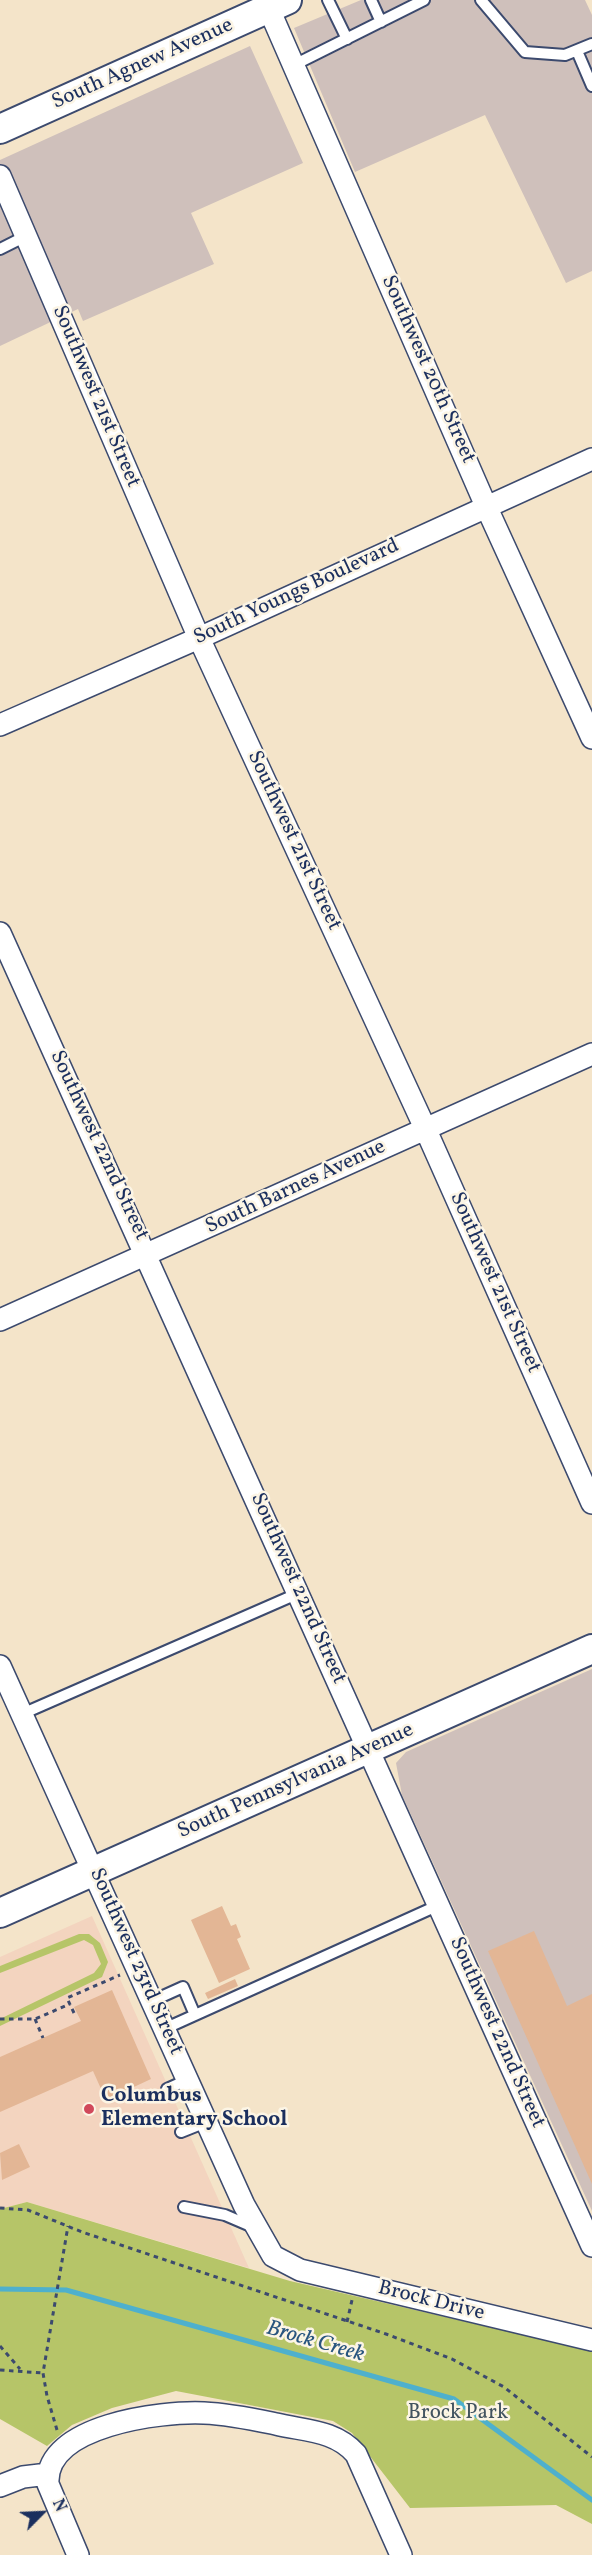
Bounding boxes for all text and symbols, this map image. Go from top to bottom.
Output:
street label: South Agnew Avenue [49,14,237,116]
street label: Southwest 20th Street [374,272,480,468]
street label: Southwest 21st Street [45,302,145,492]
street label: South Youngs Boulevard [190,534,404,652]
street label: Southwest 21st Street [240,747,346,935]
street label: Southwest 22nd Street [43,1047,153,1245]
street label: South Barnes Avenue [202,1135,390,1241]
street label: Southwest 21st Street [443,1189,545,1377]
street label: Southwest 22nd Street [244,1490,350,1688]
street label: South Pennsylvania Avenue [174,1719,418,1845]
street label: Southwest 23rd Street [83,1865,187,2059]
street label: Southwest 22nd Street [443,1934,549,2132]
place label: Columbus Elementary School [101,2084,287,2134]
marker: Columbus Elementary School [82,2102,96,2116]
street label: Brock Drive [375,2277,487,2327]
water label: Brock Creek [263,2316,367,2370]
park label: Brock Park [408,2401,508,2427]
north arrow [12,2483,72,2543]
text: N [46,2496,71,2515]

